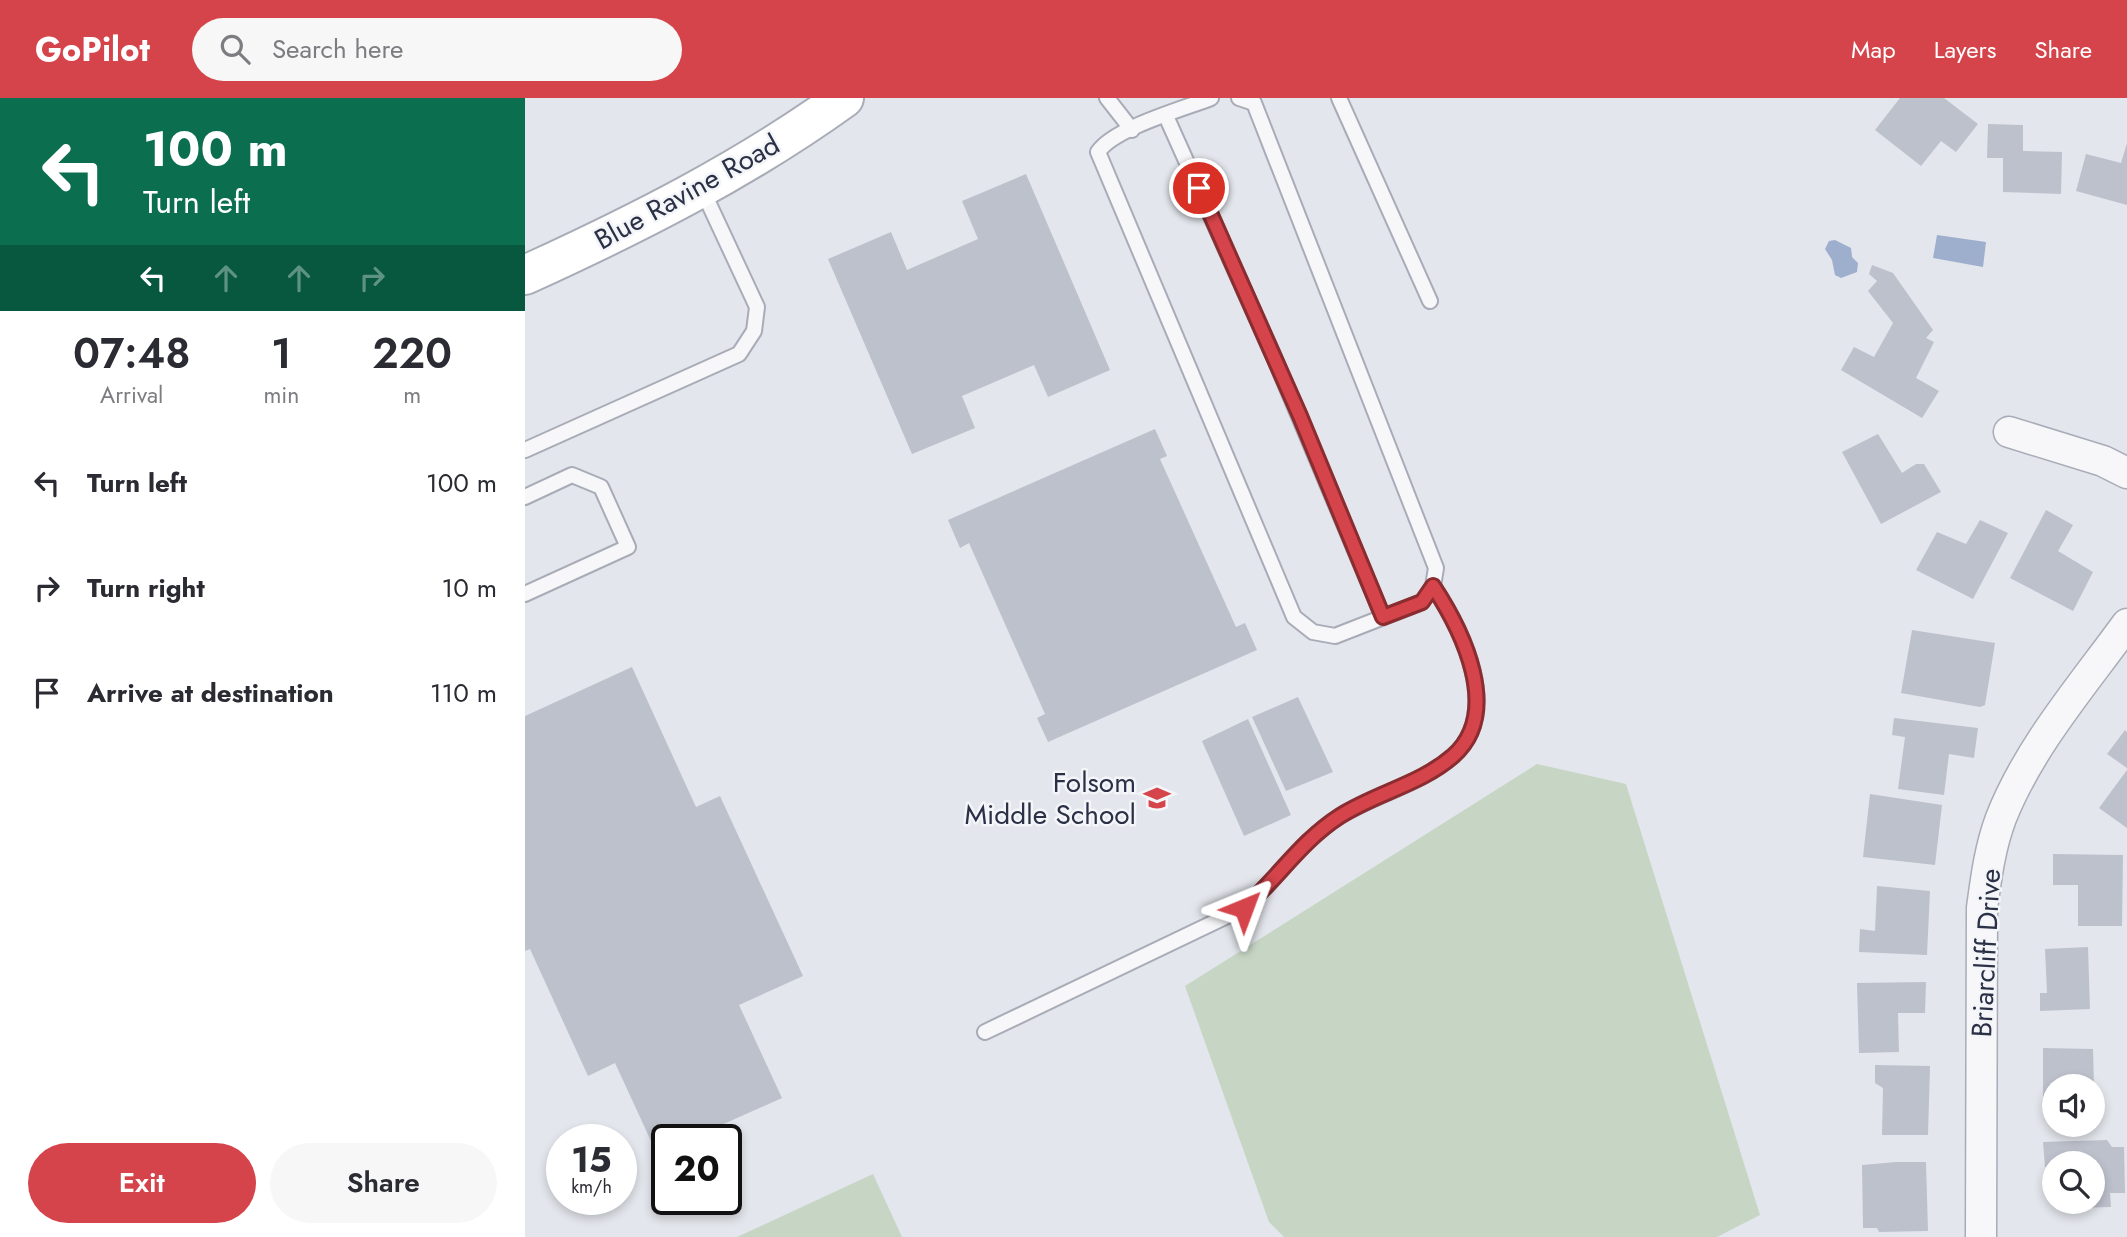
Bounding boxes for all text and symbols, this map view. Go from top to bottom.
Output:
search box [192,18,682,81]
text: GoPilot [35,26,150,73]
icon: search [216,30,254,68]
text: Search here [272,30,403,68]
text: Map [1851,32,1896,67]
text: Layers [1934,32,1996,67]
text: Share [2034,32,2092,67]
text: 100 m [143,114,288,184]
street label: Blue Ravine Road [587,124,787,260]
icon: left [28,126,119,217]
pin [1169,158,1229,218]
icon: arrive [1180,169,1218,207]
text: Turn left [143,179,250,225]
icon: left [134,259,172,297]
icon: ahead [207,259,245,297]
icon: ahead [280,259,318,297]
icon: right [353,259,391,297]
text: 07:48 [73,323,191,384]
text: 1 [271,323,292,384]
text: 220 [372,323,452,384]
text: Arrival [100,378,163,412]
text: min [263,378,299,412]
text: m [403,378,421,412]
icon: left [28,464,66,502]
text: Turn left [87,464,187,502]
text: 100 m [426,464,497,502]
icon: right [28,569,66,607]
text: Turn right [87,569,205,607]
text: 10 m [442,569,497,607]
icon: arrive [28,674,66,712]
text: Arrive at destination [87,674,334,712]
text: 110 m [430,674,497,712]
place label: Folsom Middle School [964,762,1136,835]
school or university icon: Folsom Middle School [1142,783,1172,813]
street label: Briarcliff Drive [1961,868,2011,1038]
position arrow [1207,871,1281,945]
map controls [2042,1074,2105,1214]
button: sound [2042,1074,2105,1137]
speed limit sign: 20 [651,1124,742,1215]
text: 15 [571,1135,612,1185]
button: Exit [28,1143,256,1223]
button: Share [270,1143,497,1223]
button: search [2042,1151,2105,1214]
text: km/h [571,1174,612,1200]

